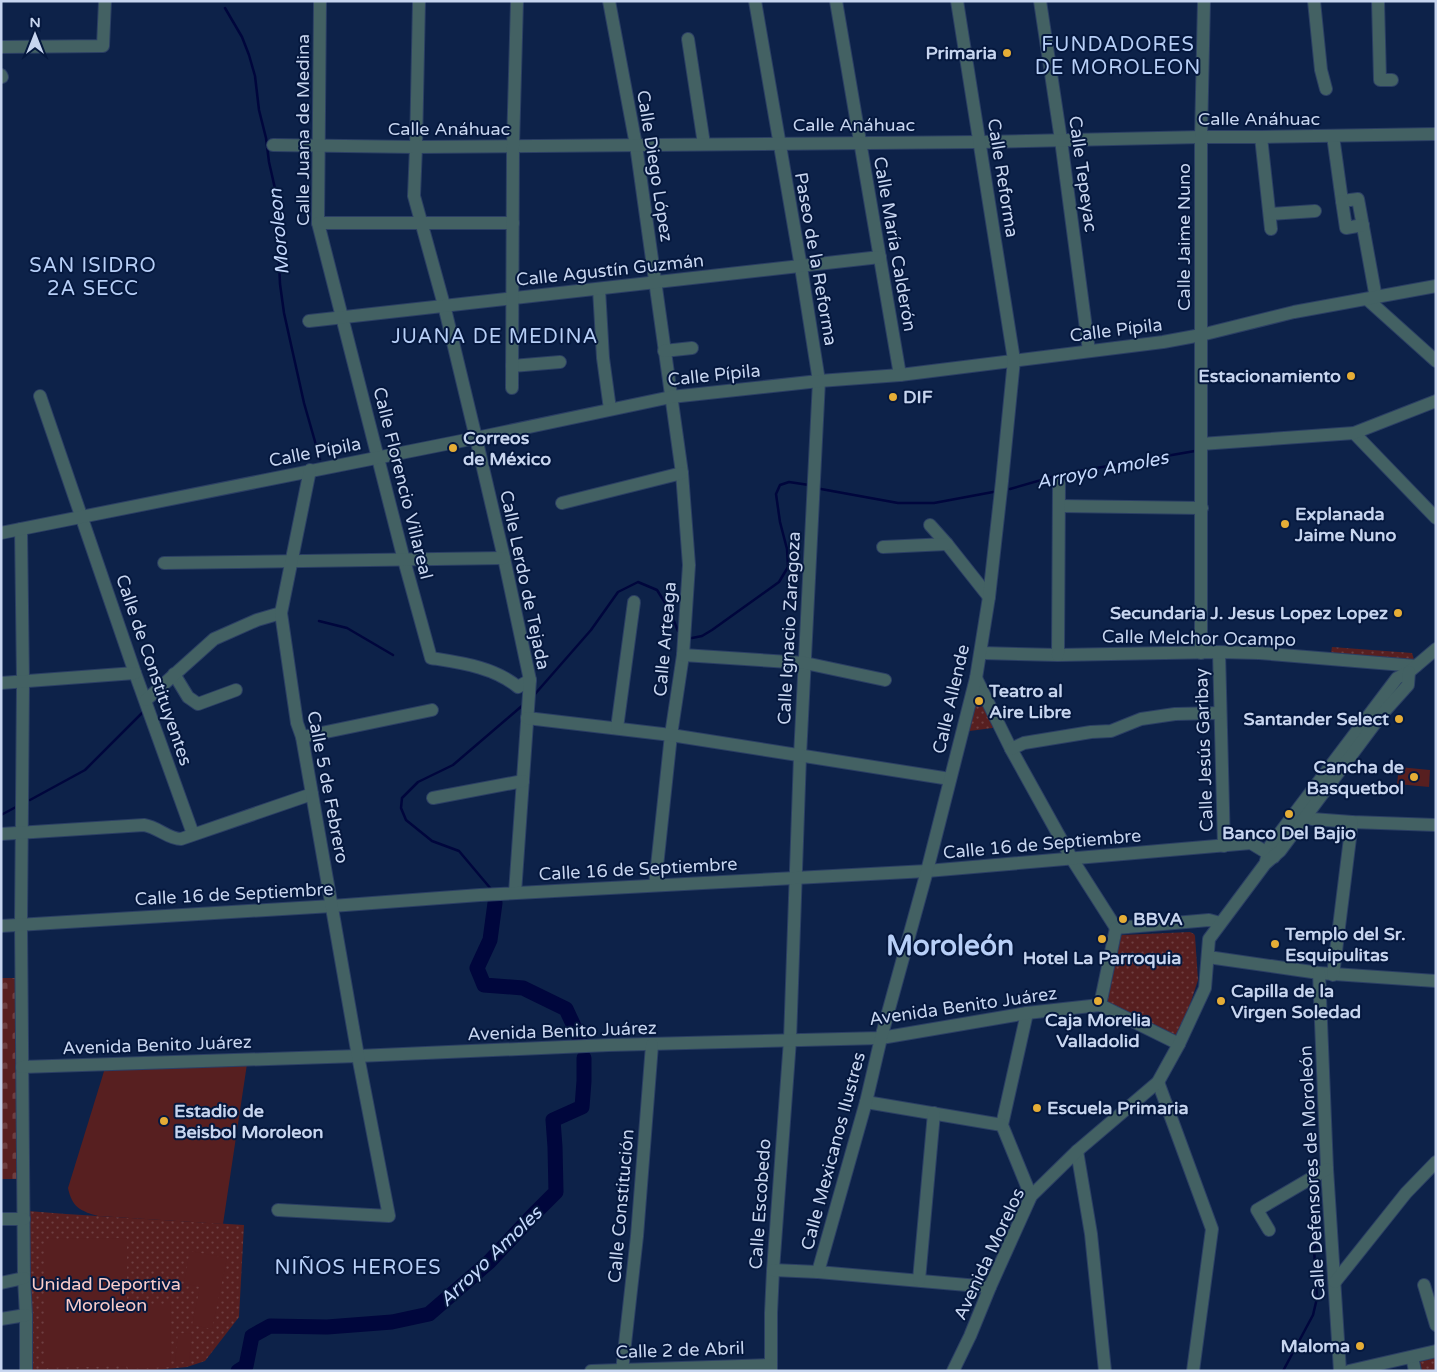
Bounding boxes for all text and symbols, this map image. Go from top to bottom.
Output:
north arrow [10,10,60,60]
text: N [29,14,41,31]
district label: FUNDADORES DE MOROLEON [1035,33,1201,80]
street label: Calle Juana de Medina [292,34,314,226]
place label: Primaria [926,42,997,64]
marker: Primaria [1001,47,1013,59]
street label: Calle Diego López [632,89,678,243]
street label: Calle Anáhuac [1198,108,1320,130]
street label: Calle Anáhuac [793,114,915,136]
street label: Calle Tepeyac [1064,114,1102,234]
street label: Calle Reforma [983,117,1023,239]
street label: Calle Anáhuac [388,118,510,140]
street label: Calle María Calderón [869,155,921,333]
street label: Calle Jaime Nuno [1173,163,1195,311]
street label: Paseo de la Reforma [790,171,842,347]
water label: Moroleon [264,187,294,276]
street label: Calle Agustín Guzmán [515,249,705,291]
district label: SAN ISIDRO 2A SECC [29,254,157,301]
street label: Calle Pípila [1068,313,1164,347]
district label: JUANA DE MEDINA [392,325,598,349]
street label: Calle Pípila [666,359,762,391]
place label: Estacionamiento [1198,365,1341,387]
marker: Estacionamiento [1345,370,1357,382]
street label: Calle Florencio Villareal [368,385,438,581]
place label: DIF [903,386,933,408]
marker: DIF [887,391,899,403]
place label: Correos de México [463,427,551,470]
street label: Calle Pípila [267,432,363,472]
marker: Correos de México [447,442,459,454]
water label: Arroyo Amoles [1034,446,1172,494]
street label: Calle Lerdo de Tejada [495,488,555,672]
place label: Explanada Jaime Nuno [1294,503,1397,546]
marker: Explanada Jaime Nuno [1279,518,1291,530]
street label: Calle Ignacio Zaragoza [773,531,805,725]
street label: Calle de Constituyentes [111,572,197,768]
street label: Calle Arteaga [649,581,681,697]
place label: Secundaria J. Jesus Lopez Lopez [1110,602,1388,624]
marker: Secundaria J. Jesus Lopez Lopez [1392,607,1404,619]
street label: Calle Melchor Ocampo [1102,625,1296,651]
street label: Calle Allende [928,642,974,756]
street label: Calle Jesús Garibay [1190,667,1218,832]
place label: Teatro al Aire Libre [988,680,1071,723]
marker: Teatro al Aire Libre [973,695,985,707]
place label: Santander Select [1244,708,1389,730]
street label: Calle 5 de Febrero [302,709,354,865]
marker: Santander Select [1393,713,1405,725]
place label: Cancha de Basquetbol [1307,756,1404,799]
marker: Cancha de Basquetbol [1408,771,1420,783]
marker: Banco Del Bajio [1283,808,1295,820]
place label: Banco Del Bajio [1222,822,1356,844]
street label: Calle 16 de Septiembre [942,824,1142,864]
street label: Calle 16 de Septiembre [538,853,738,885]
street label: Calle 16 de Septiembre [134,878,334,910]
place label: BBVA [1133,908,1183,930]
marker: BBVA [1117,913,1129,925]
place label: Templo del Sr. Esquipulitas [1284,923,1406,966]
district label: Moroleón [886,929,1014,963]
marker: Hotel La Parroquia [1096,933,1108,945]
marker: Templo del Sr. Esquipulitas [1269,938,1281,950]
place label: Hotel La Parroquia [1023,947,1181,969]
place label: Capilla de la Virgen Soledad [1231,980,1361,1023]
street label: Avenida Benito Juárez [868,982,1058,1030]
marker: Caja Morelia Valladolid [1092,995,1104,1007]
marker: Capilla de la Virgen Soledad [1215,995,1227,1007]
place label: Caja Morelia Valladolid [1045,1009,1151,1052]
street label: Avenida Benito Juárez [467,1017,657,1045]
street label: Avenida Benito Juárez [62,1031,252,1059]
street label: Calle Defensores de Moroleón [1294,1045,1330,1301]
street label: Calle Mexicanos Ilustres [796,1050,870,1252]
place label: Escuela Primaria [1047,1097,1189,1119]
place label: Estadio de Beisbol Moroleon [174,1100,323,1143]
marker: Escuela Primaria [1031,1102,1043,1114]
marker: Estadio de Beisbol Moroleon [158,1115,170,1127]
street label: Calle Constitución [603,1128,639,1284]
street label: Calle Escobedo [744,1138,776,1270]
street label: Avenida Morelos [949,1185,1029,1323]
water label: Arroyo Amoles [435,1201,548,1311]
district label: NIÑOS HEROES [275,1255,442,1280]
park label: Unidad Deportiva Moroleon [31,1273,181,1316]
place label: Maloma [1280,1335,1350,1357]
street label: Calle 2 de Abril [615,1337,745,1363]
marker: Maloma [1354,1340,1366,1352]

